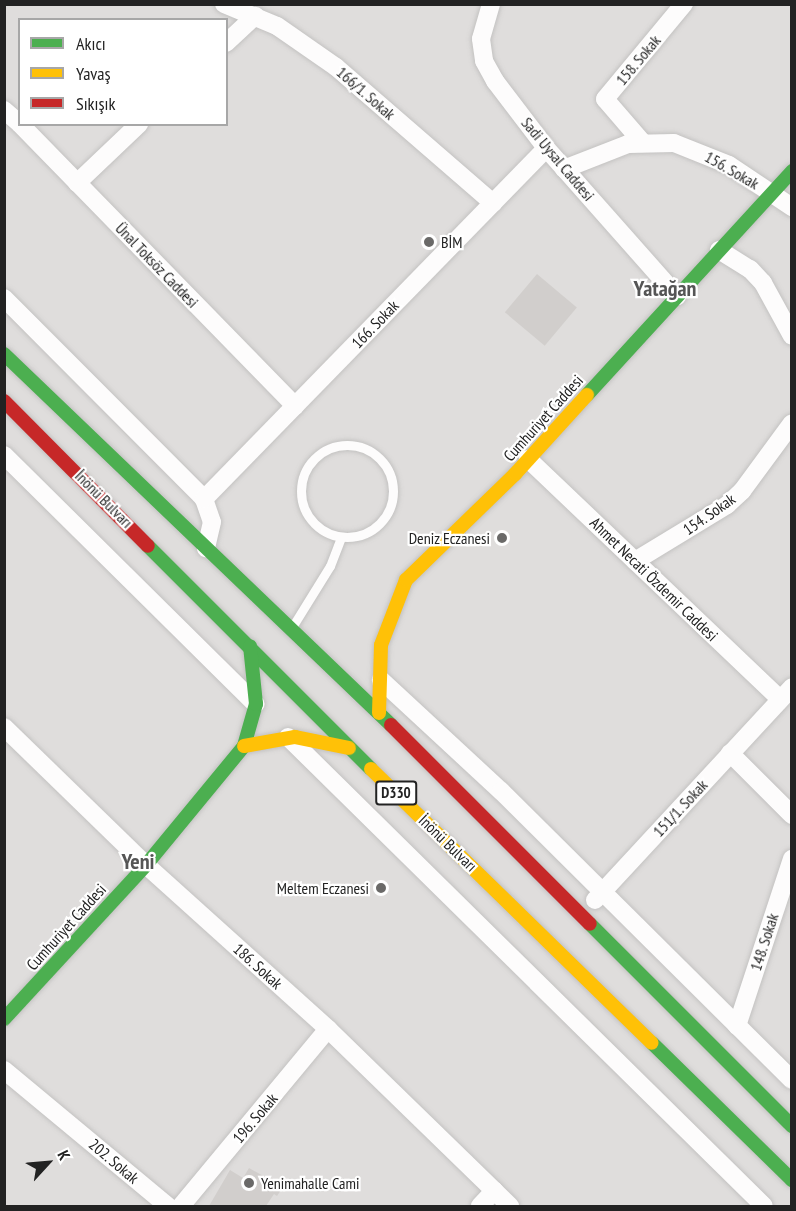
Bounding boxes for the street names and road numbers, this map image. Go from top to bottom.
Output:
street label: 158. Sokak [611,31,665,89]
street label: 166/1. Sokak [332,62,400,124]
street label: Sadi Uysal Caddesi [517,113,599,205]
street label: 156. Sokak [701,147,763,193]
street label: Ünal Toksöz Caddesi [111,218,203,312]
street label: 166. Sokak [347,296,403,352]
street label: Cumhuriyet Caddesi [499,371,587,465]
street label: İnönü Bulvarı [71,466,137,532]
street label: 154. Sokak [679,489,739,539]
street label: Ahmet Necati Özdemir Caddesi [586,513,722,645]
street label: 151/1. Sokak [648,775,712,841]
road number: D330 [375,781,417,805]
street label: İnönü Bulvarı [415,810,481,876]
street label: Cumhuriyet Caddesi [22,880,110,974]
street label: 148. Sokak [746,910,782,974]
street label: 186. Sokak [229,939,287,993]
street label: 196. Sokak [228,1089,282,1147]
street label: 202. Sokak [85,1134,143,1188]

